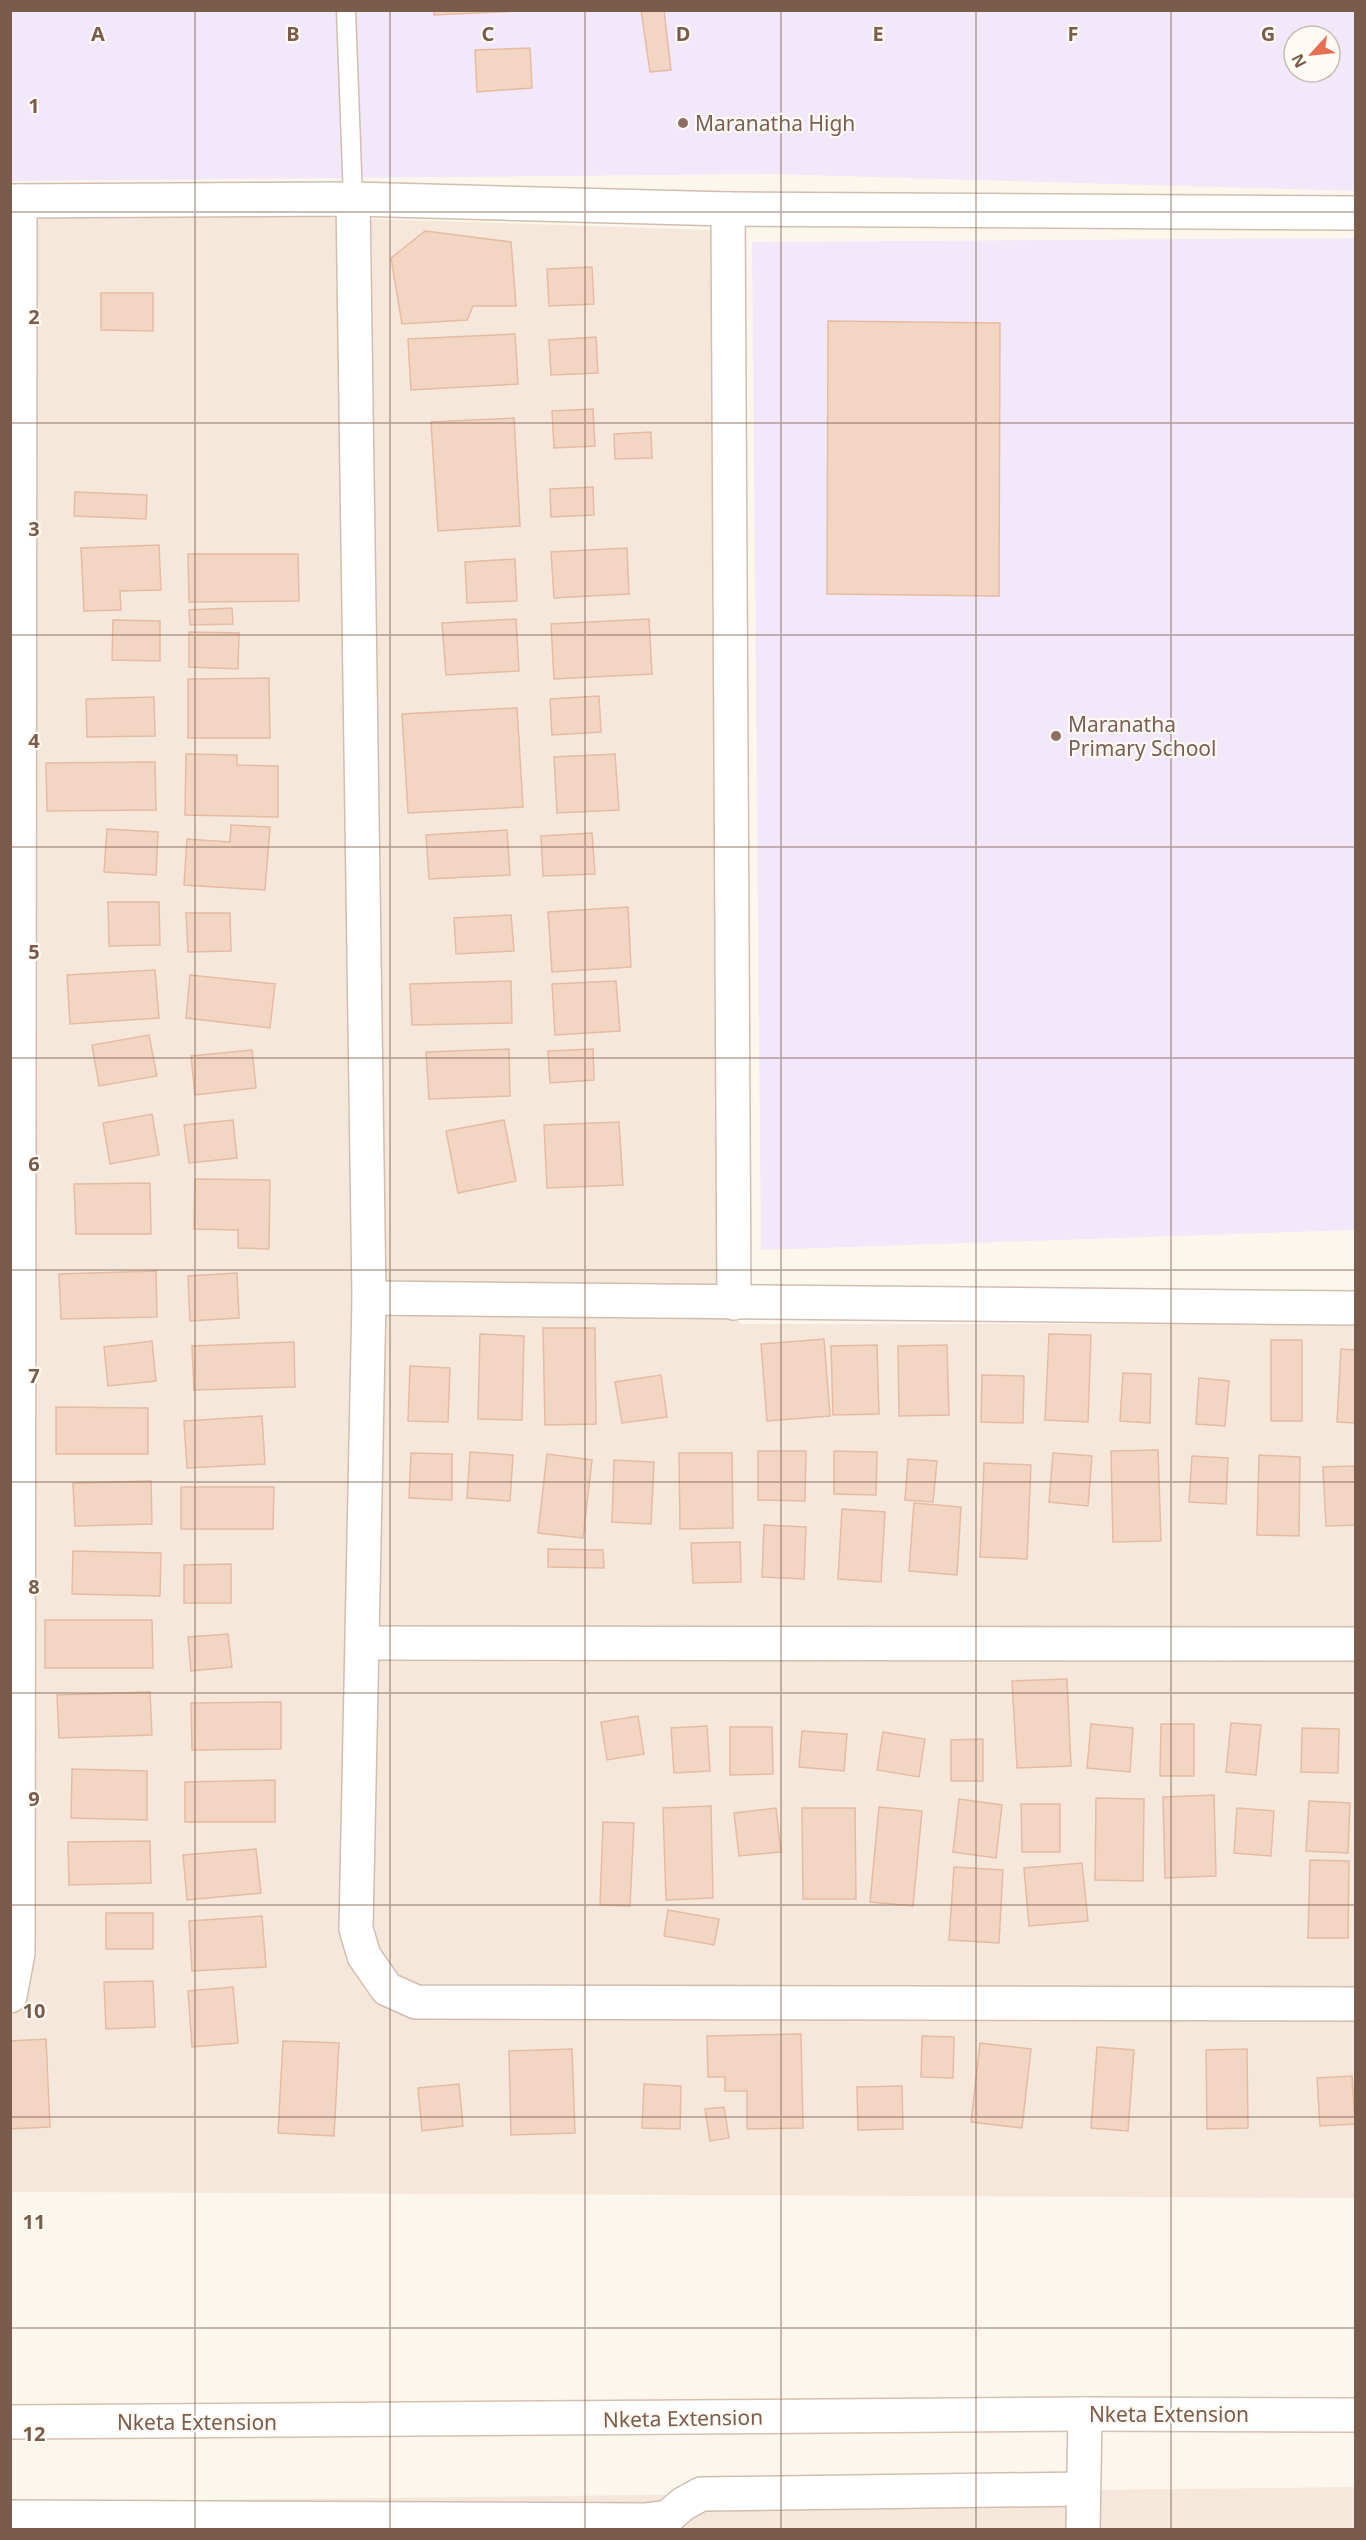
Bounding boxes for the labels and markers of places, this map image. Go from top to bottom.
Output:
place label: Maranatha High [695,109,855,137]
marker: Maranatha High [676,116,690,130]
place label: Maranatha Primary School [1068,710,1216,762]
marker: Maranatha Primary School [1049,729,1063,743]

